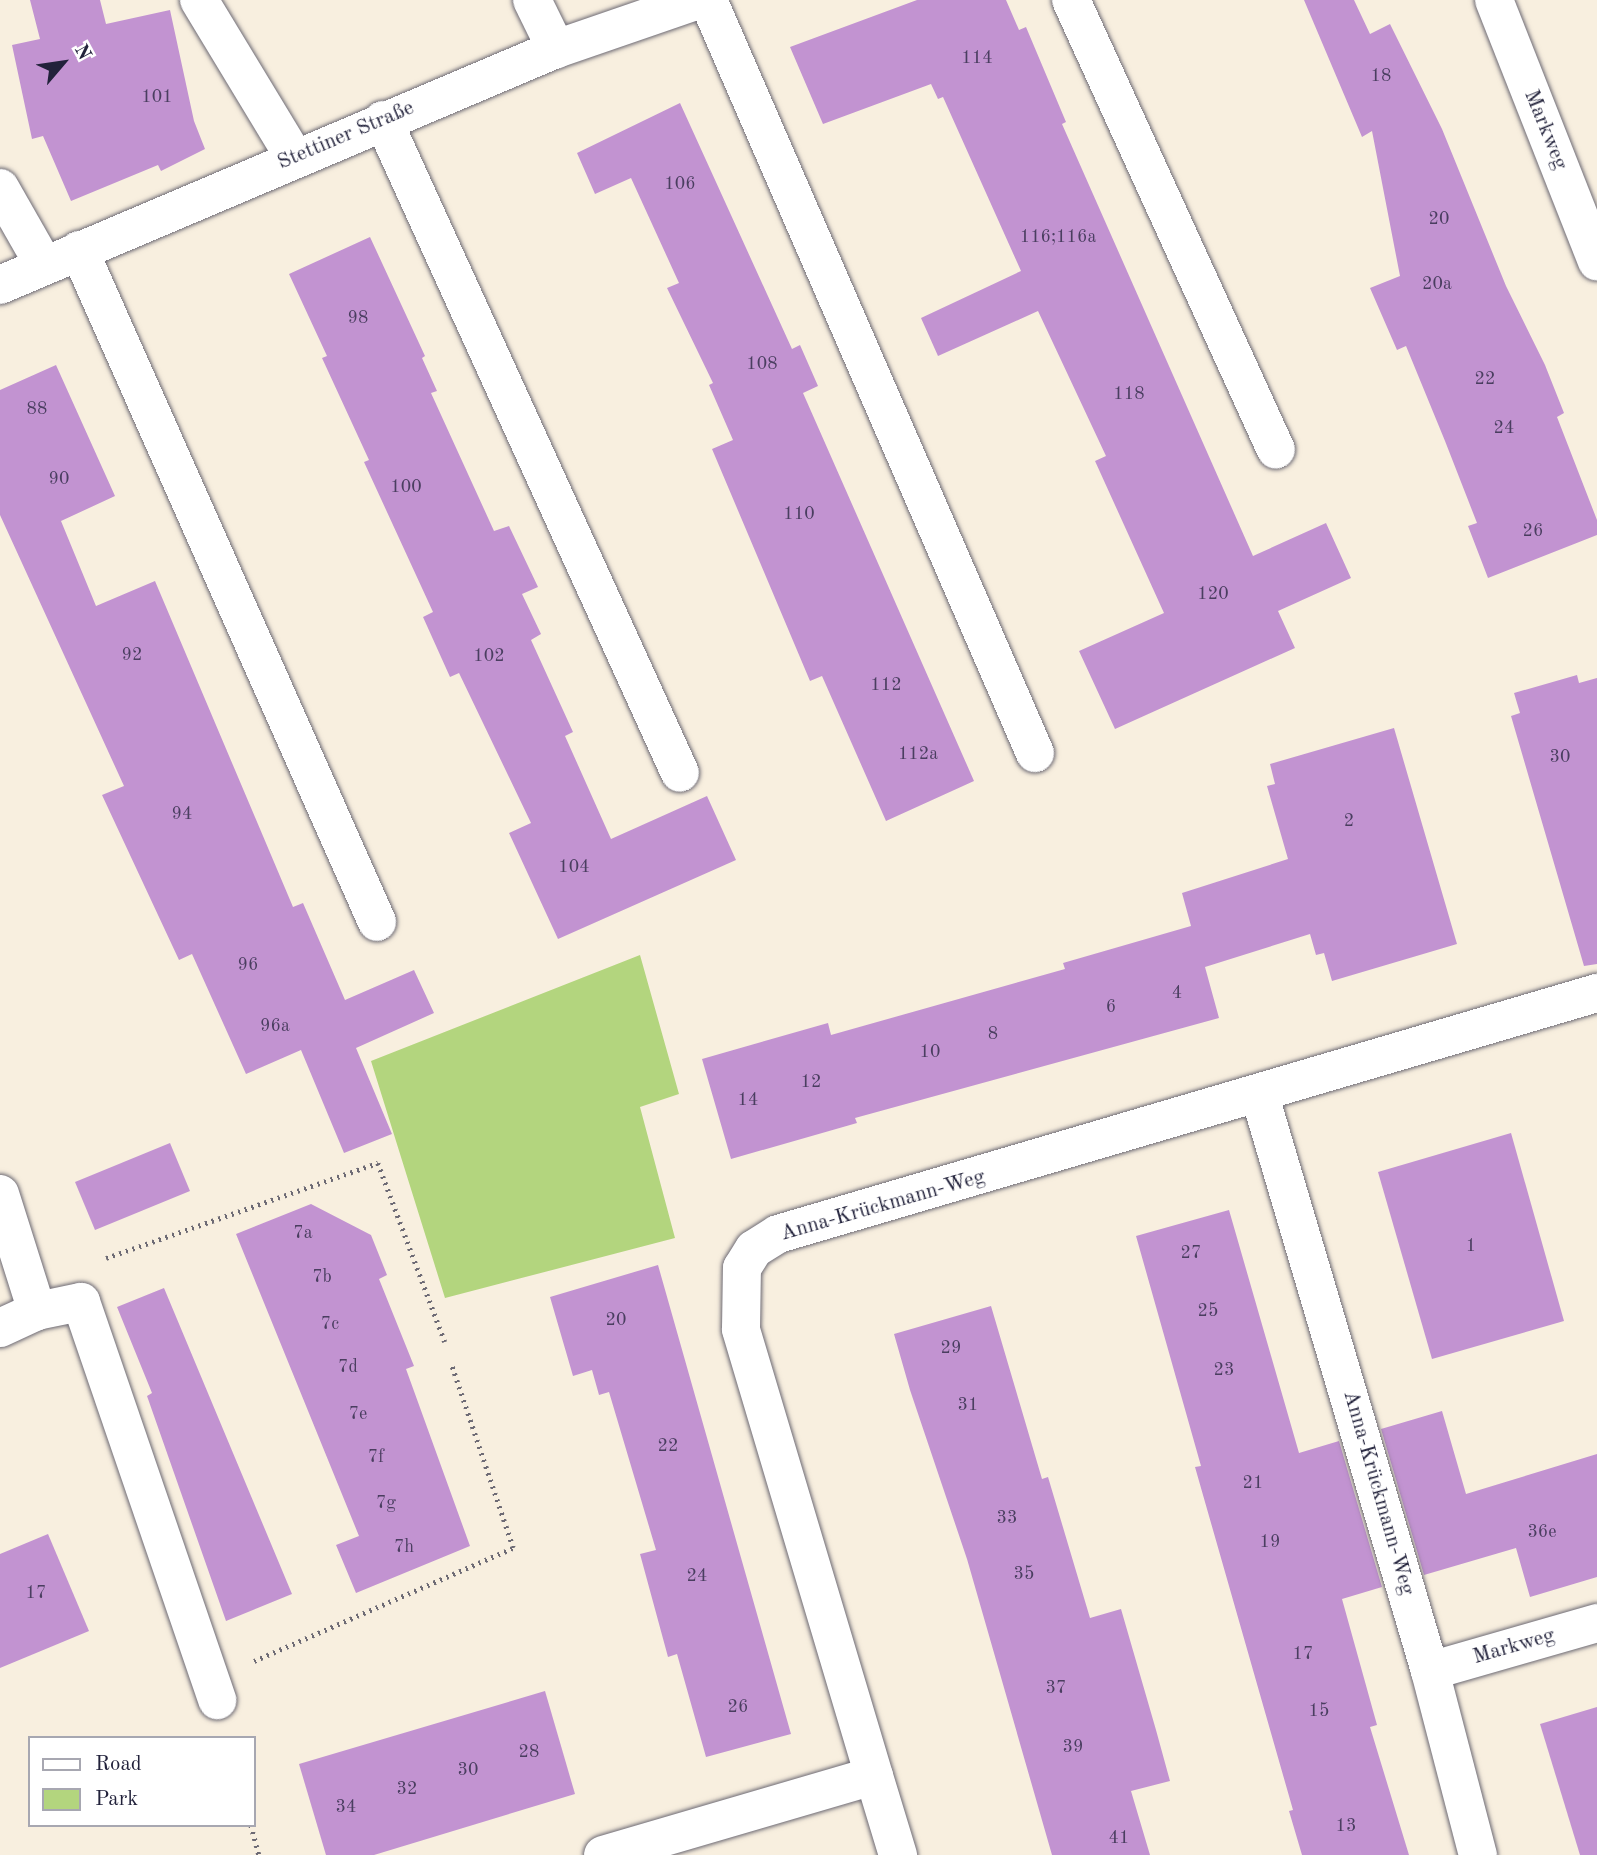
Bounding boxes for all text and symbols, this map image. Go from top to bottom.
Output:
north arrow [28,28,98,98]
text: N [70,42,94,64]
house number: 114 [961,47,993,69]
house number: 18 [1371,65,1391,87]
house number: 101 [141,86,173,108]
street label: Markweg [1518,86,1572,174]
street label: Stettiner Straße [274,96,418,176]
house number: 106 [664,173,696,195]
house number: 20 [1429,208,1449,230]
house number: 116;116a [1020,226,1096,248]
house number: 20a [1422,273,1452,295]
house number: 98 [348,307,368,329]
house number: 108 [746,353,778,375]
house number: 22 [1475,368,1495,390]
house number: 118 [1113,383,1145,405]
house number: 88 [27,398,47,420]
house number: 24 [1494,417,1514,439]
house number: 90 [49,468,69,490]
house number: 100 [390,476,422,498]
house number: 110 [783,503,815,525]
house number: 26 [1523,520,1543,542]
house number: 120 [1197,583,1229,605]
house number: 92 [122,644,142,666]
house number: 102 [473,645,505,667]
house number: 112 [870,674,902,696]
house number: 112a [898,743,938,765]
house number: 30 [1550,746,1570,768]
house number: 94 [172,803,192,825]
house number: 2 [1344,810,1354,832]
house number: 104 [558,856,590,878]
house number: 96 [238,954,258,976]
house number: 4 [1172,982,1182,1004]
house number: 6 [1106,996,1116,1018]
house number: 96a [260,1015,290,1037]
house number: 8 [988,1023,998,1045]
house number: 10 [920,1041,940,1063]
house number: 12 [801,1071,821,1093]
house number: 14 [738,1089,758,1111]
street label: Anna-Krückmann-Weg [778,1165,988,1247]
house number: 7a [293,1222,313,1244]
house number: 1 [1466,1235,1476,1257]
house number: 27 [1181,1242,1201,1264]
house number: 7b [312,1266,332,1288]
house number: 25 [1198,1300,1218,1322]
house number: 20 [606,1309,626,1331]
house number: 7c [321,1313,339,1335]
house number: 29 [941,1337,961,1359]
house number: 7d [338,1356,358,1378]
house number: 23 [1214,1359,1234,1381]
street label: Anna-Krückmann-Weg [1337,1388,1419,1598]
house number: 31 [958,1394,978,1416]
house number: 7e [349,1403,367,1425]
house number: 22 [658,1435,678,1457]
house number: 7f [368,1446,384,1468]
house number: 21 [1243,1472,1263,1494]
house number: 7g [376,1492,396,1514]
house number: 33 [997,1507,1017,1529]
house number: 36e [1527,1521,1557,1543]
house number: 19 [1260,1531,1280,1553]
house number: 7h [394,1536,414,1558]
house number: 35 [1014,1563,1034,1585]
house number: 24 [687,1565,707,1587]
house number: 17 [26,1582,46,1604]
street label: Markweg [1470,1623,1558,1671]
house number: 17 [1293,1643,1313,1665]
house number: 37 [1046,1677,1066,1699]
house number: 26 [728,1696,748,1718]
house number: 15 [1309,1700,1329,1722]
legend [28,1736,256,1827]
house number: 39 [1063,1736,1083,1758]
house number: 28 [519,1741,539,1763]
text: Road [95,1754,142,1775]
house number: 30 [458,1759,478,1781]
house number: 32 [397,1778,417,1800]
text: Park [95,1789,138,1810]
house number: 34 [336,1796,356,1818]
house number: 13 [1336,1815,1356,1837]
house number: 41 [1109,1827,1129,1849]

